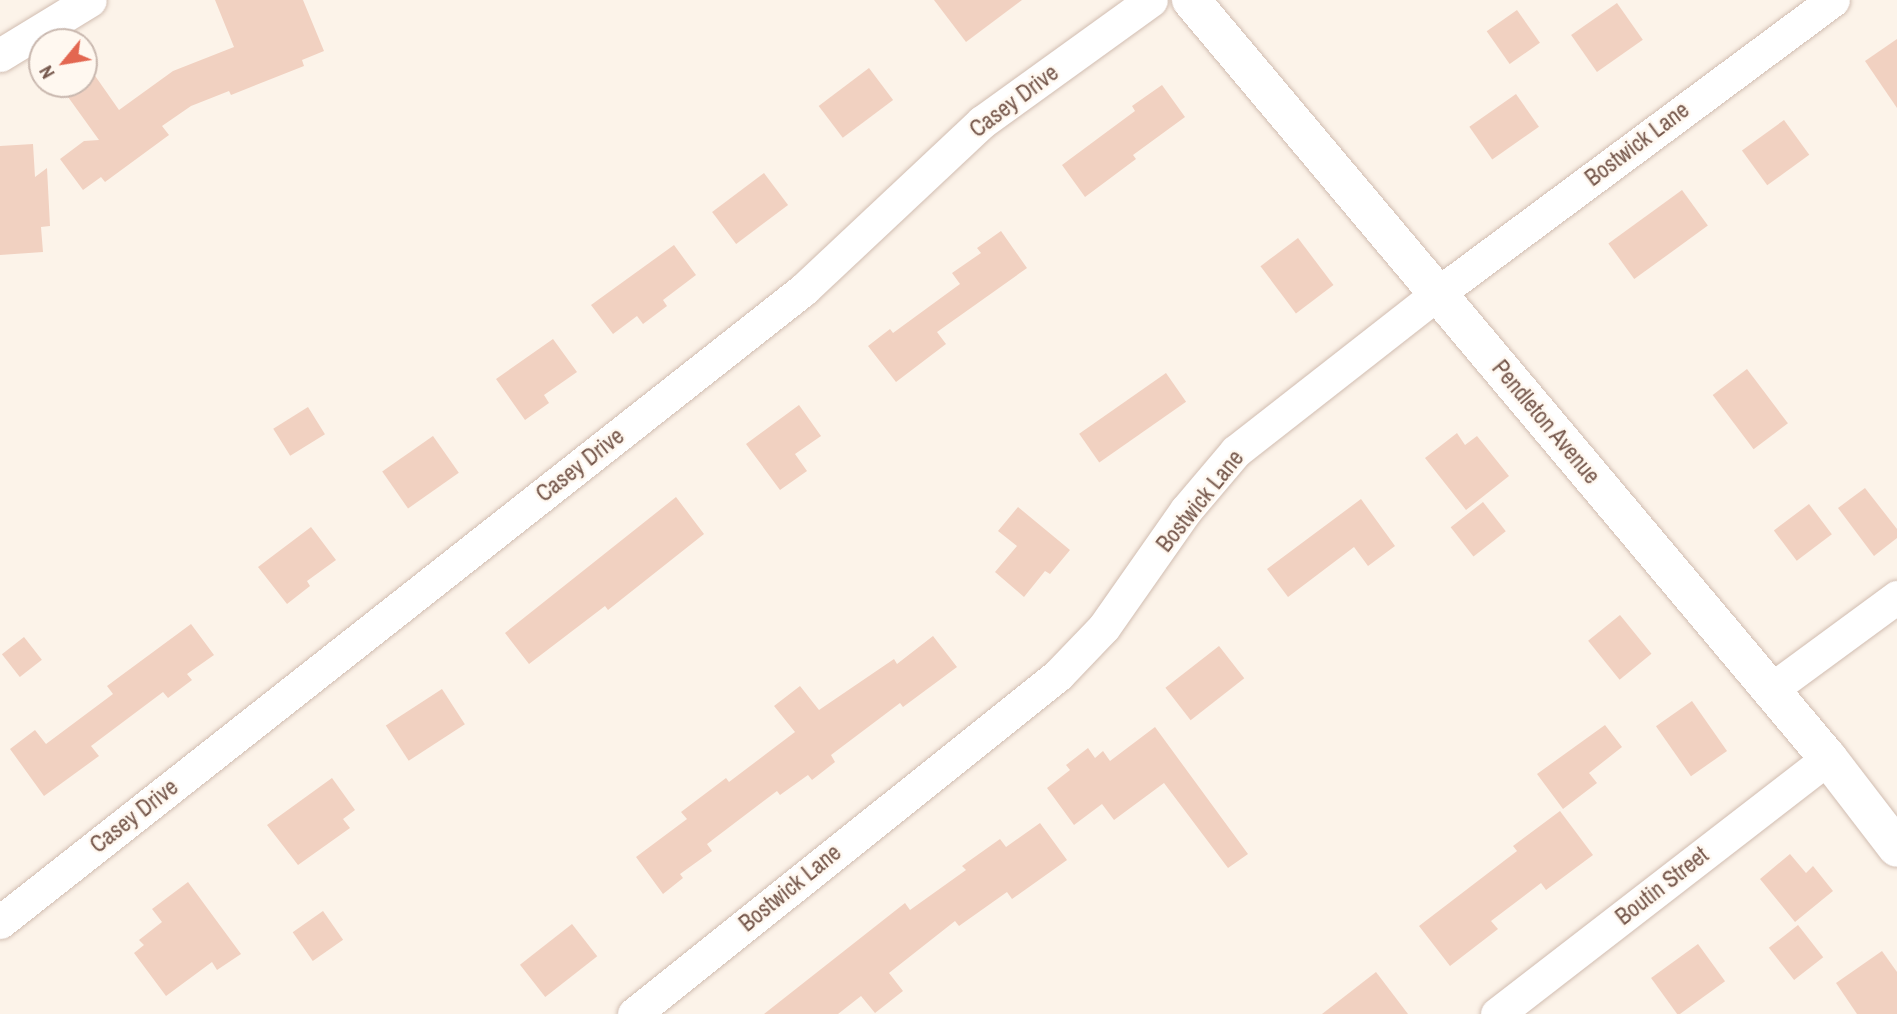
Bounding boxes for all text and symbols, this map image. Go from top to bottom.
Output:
north arrow [28,28,98,98]
street label: Casey Drive [964,59,1064,143]
text: N [32,61,61,84]
street label: Bostwick Lane [1580,96,1694,192]
street label: Pendleton Avenue [1486,354,1606,490]
street label: Casey Drive [531,422,629,508]
street label: Bostwick Lane [1151,445,1249,557]
street label: Casey Drive [85,773,183,859]
street label: Bostwick Lane [734,839,846,937]
street label: Boutin Street [1610,841,1714,931]

